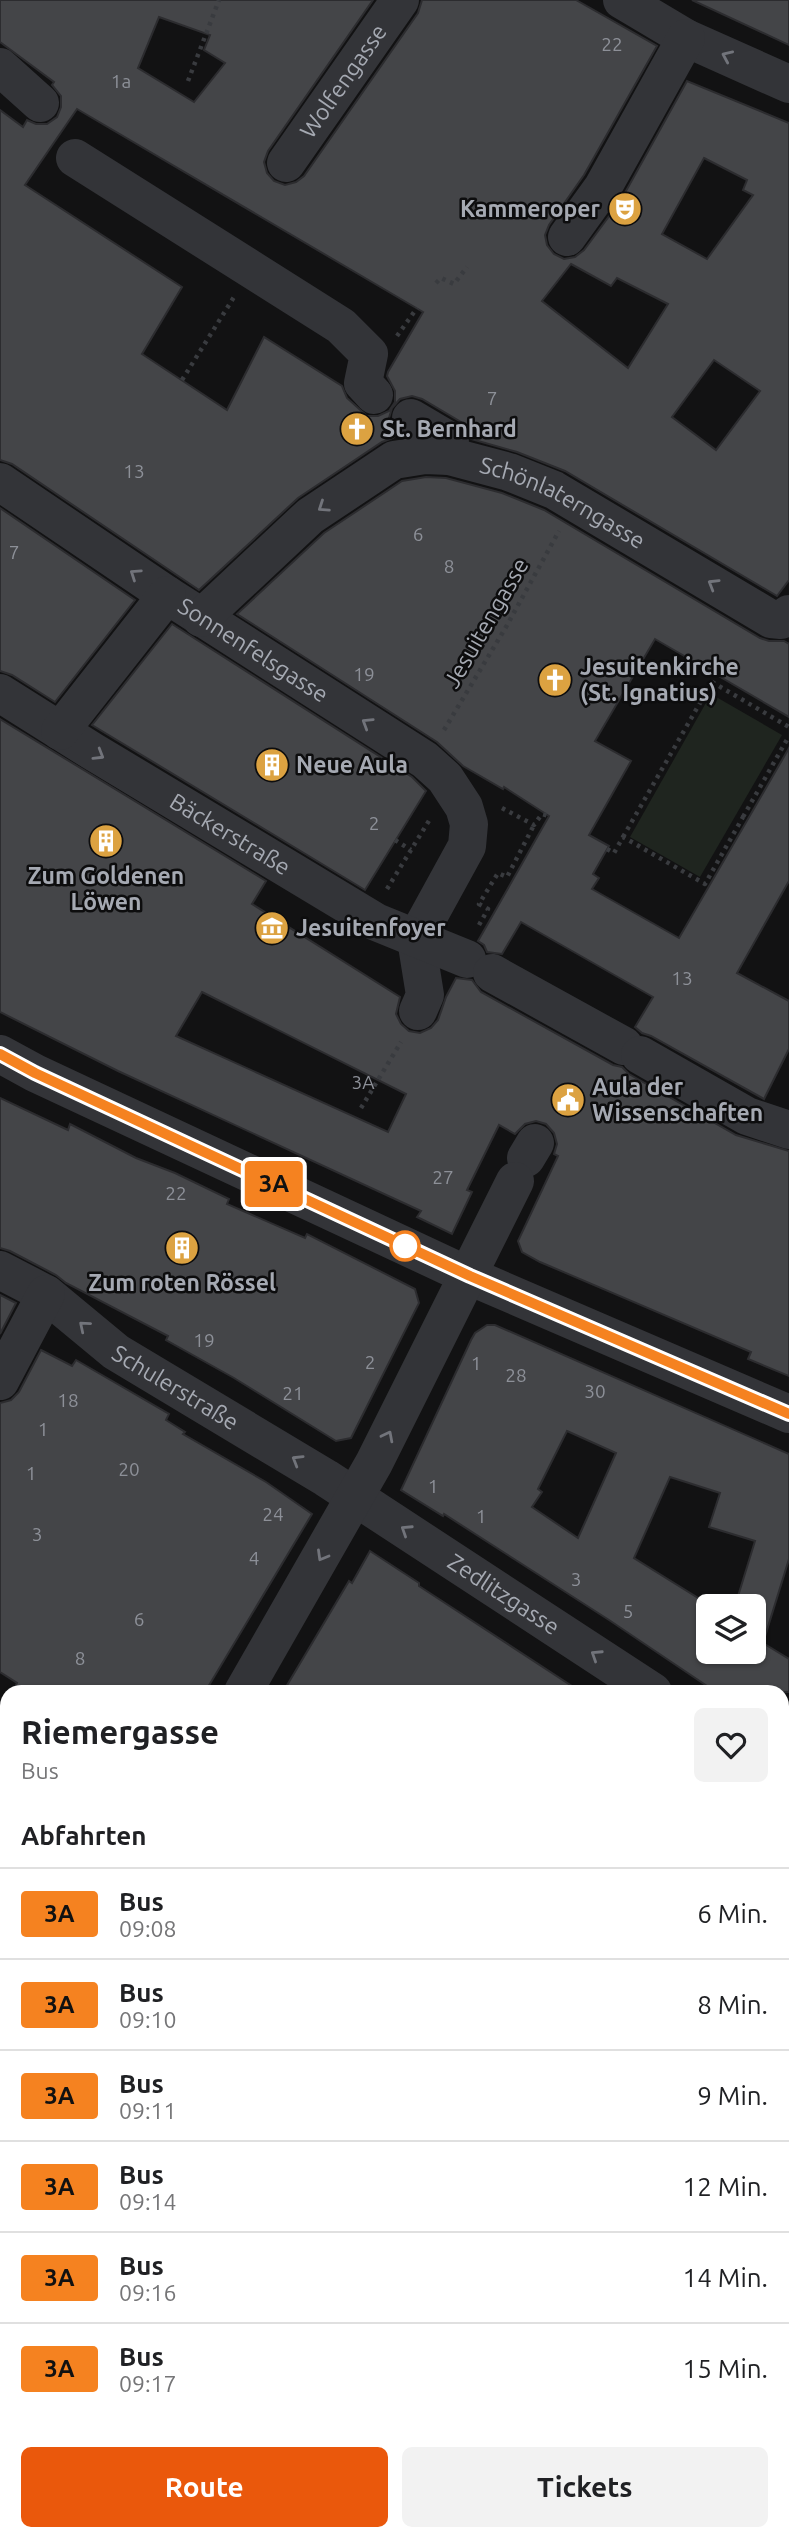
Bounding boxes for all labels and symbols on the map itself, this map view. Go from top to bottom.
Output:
street label: Wolfengasse [295,19,391,142]
house number: 22 [601,33,623,55]
one-way arrow [722,50,734,64]
house number: 1a [111,70,131,92]
theatre icon: Kammeroper [606,190,644,228]
place label: Kammeroper [460,196,601,221]
house number: 7 [487,387,497,409]
church icon: St. Bernhard [338,410,376,448]
place label: St. Bernhard [382,416,517,441]
street label: Schönlaterngasse [477,452,650,553]
house number: 13 [123,460,145,482]
one-way arrow [318,499,331,511]
house number: 6 [413,523,423,545]
house number: 7 [9,541,19,563]
street label: Jesuitengasse [438,554,533,692]
house number: 8 [444,555,454,577]
one-way arrow [130,569,143,582]
one-way arrow [707,579,720,592]
street label: Sonnenfelsgasse [174,593,333,707]
place label: Jesuitenkirche (St. Ignatius) [580,654,739,706]
church icon: Jesuitenkirche (St. Ignatius) [536,661,574,699]
house number: 19 [353,663,375,685]
one-way arrow [362,719,375,732]
building icon: Neue Aula [253,746,291,784]
one-way arrow [92,747,105,760]
place label: Neue Aula [296,752,408,777]
street label: Bäckerstraße [166,788,295,880]
house number: 2 [369,812,379,834]
building icon: Zum Goldenen Löwen [87,822,125,860]
place label: Zum Goldenen Löwen [28,863,184,914]
museum icon: Jesuitenfoyer [253,909,291,947]
place label: Jesuitenfoyer [296,915,446,940]
house number: 13 [671,967,693,989]
house number: 3A [351,1071,375,1093]
place label: Aula der Wissenschaften [592,1074,763,1125]
public building icon: Aula der Wissenschaften [549,1081,587,1119]
line badge: 3A [243,1161,306,1207]
house number: 27 [432,1166,454,1188]
house number: 22 [165,1182,187,1204]
building icon: Zum roten Rössel [163,1229,201,1267]
unlabelled marker [390,1231,420,1261]
place label: Zum roten Rössel [88,1270,276,1295]
one-way arrow [80,1322,93,1334]
house number: 19 [193,1329,215,1351]
street label: Schulerstraße [108,1340,243,1435]
house number: 2 [365,1351,375,1373]
house number: 1 [471,1352,481,1374]
house number: 28 [505,1364,527,1386]
house number: 30 [584,1380,606,1402]
house number: 21 [282,1382,304,1404]
house number: 18 [57,1389,79,1411]
house number: 1 [38,1418,48,1440]
one-way arrow [379,1431,393,1443]
one-way arrow [291,1455,304,1468]
house number: 20 [118,1458,140,1480]
house number: 1 [26,1462,36,1484]
house number: 1 [428,1475,438,1497]
house number: 24 [262,1503,284,1525]
house number: 1 [476,1505,486,1527]
house number: 3 [32,1523,42,1545]
one-way arrow [401,1525,414,1538]
house number: 4 [249,1547,259,1569]
one-way arrow [317,1548,330,1561]
street label: Zedlitzgasse [444,1548,564,1639]
house number: 3 [571,1568,581,1590]
house number: 5 [623,1600,633,1622]
house number: 6 [134,1608,144,1630]
house number: 8 [75,1647,85,1669]
one-way arrow [591,1650,604,1663]

